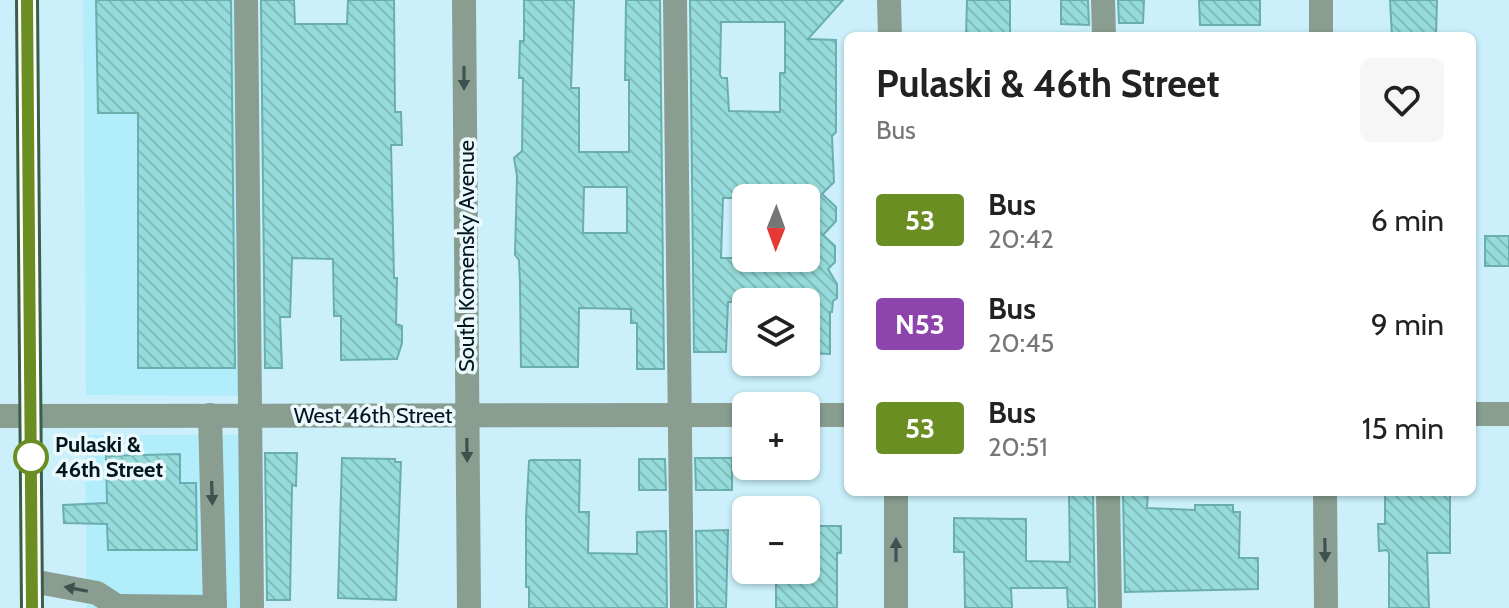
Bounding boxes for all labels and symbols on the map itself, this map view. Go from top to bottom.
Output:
one-way arrow [458,66,470,91]
street label: South Komensky Avenue [453,140,480,372]
north arrow [732,184,820,272]
street label: West 46th Street [294,402,453,429]
place label: Pulaski & 46th Street [55,431,163,483]
one-way arrow [461,438,474,463]
marker: Pulaski & 46th Street [14,440,48,474]
one-way arrow [206,481,218,506]
one-way arrow [890,537,902,562]
one-way arrow [1319,538,1332,563]
one-way arrow [63,582,88,595]

